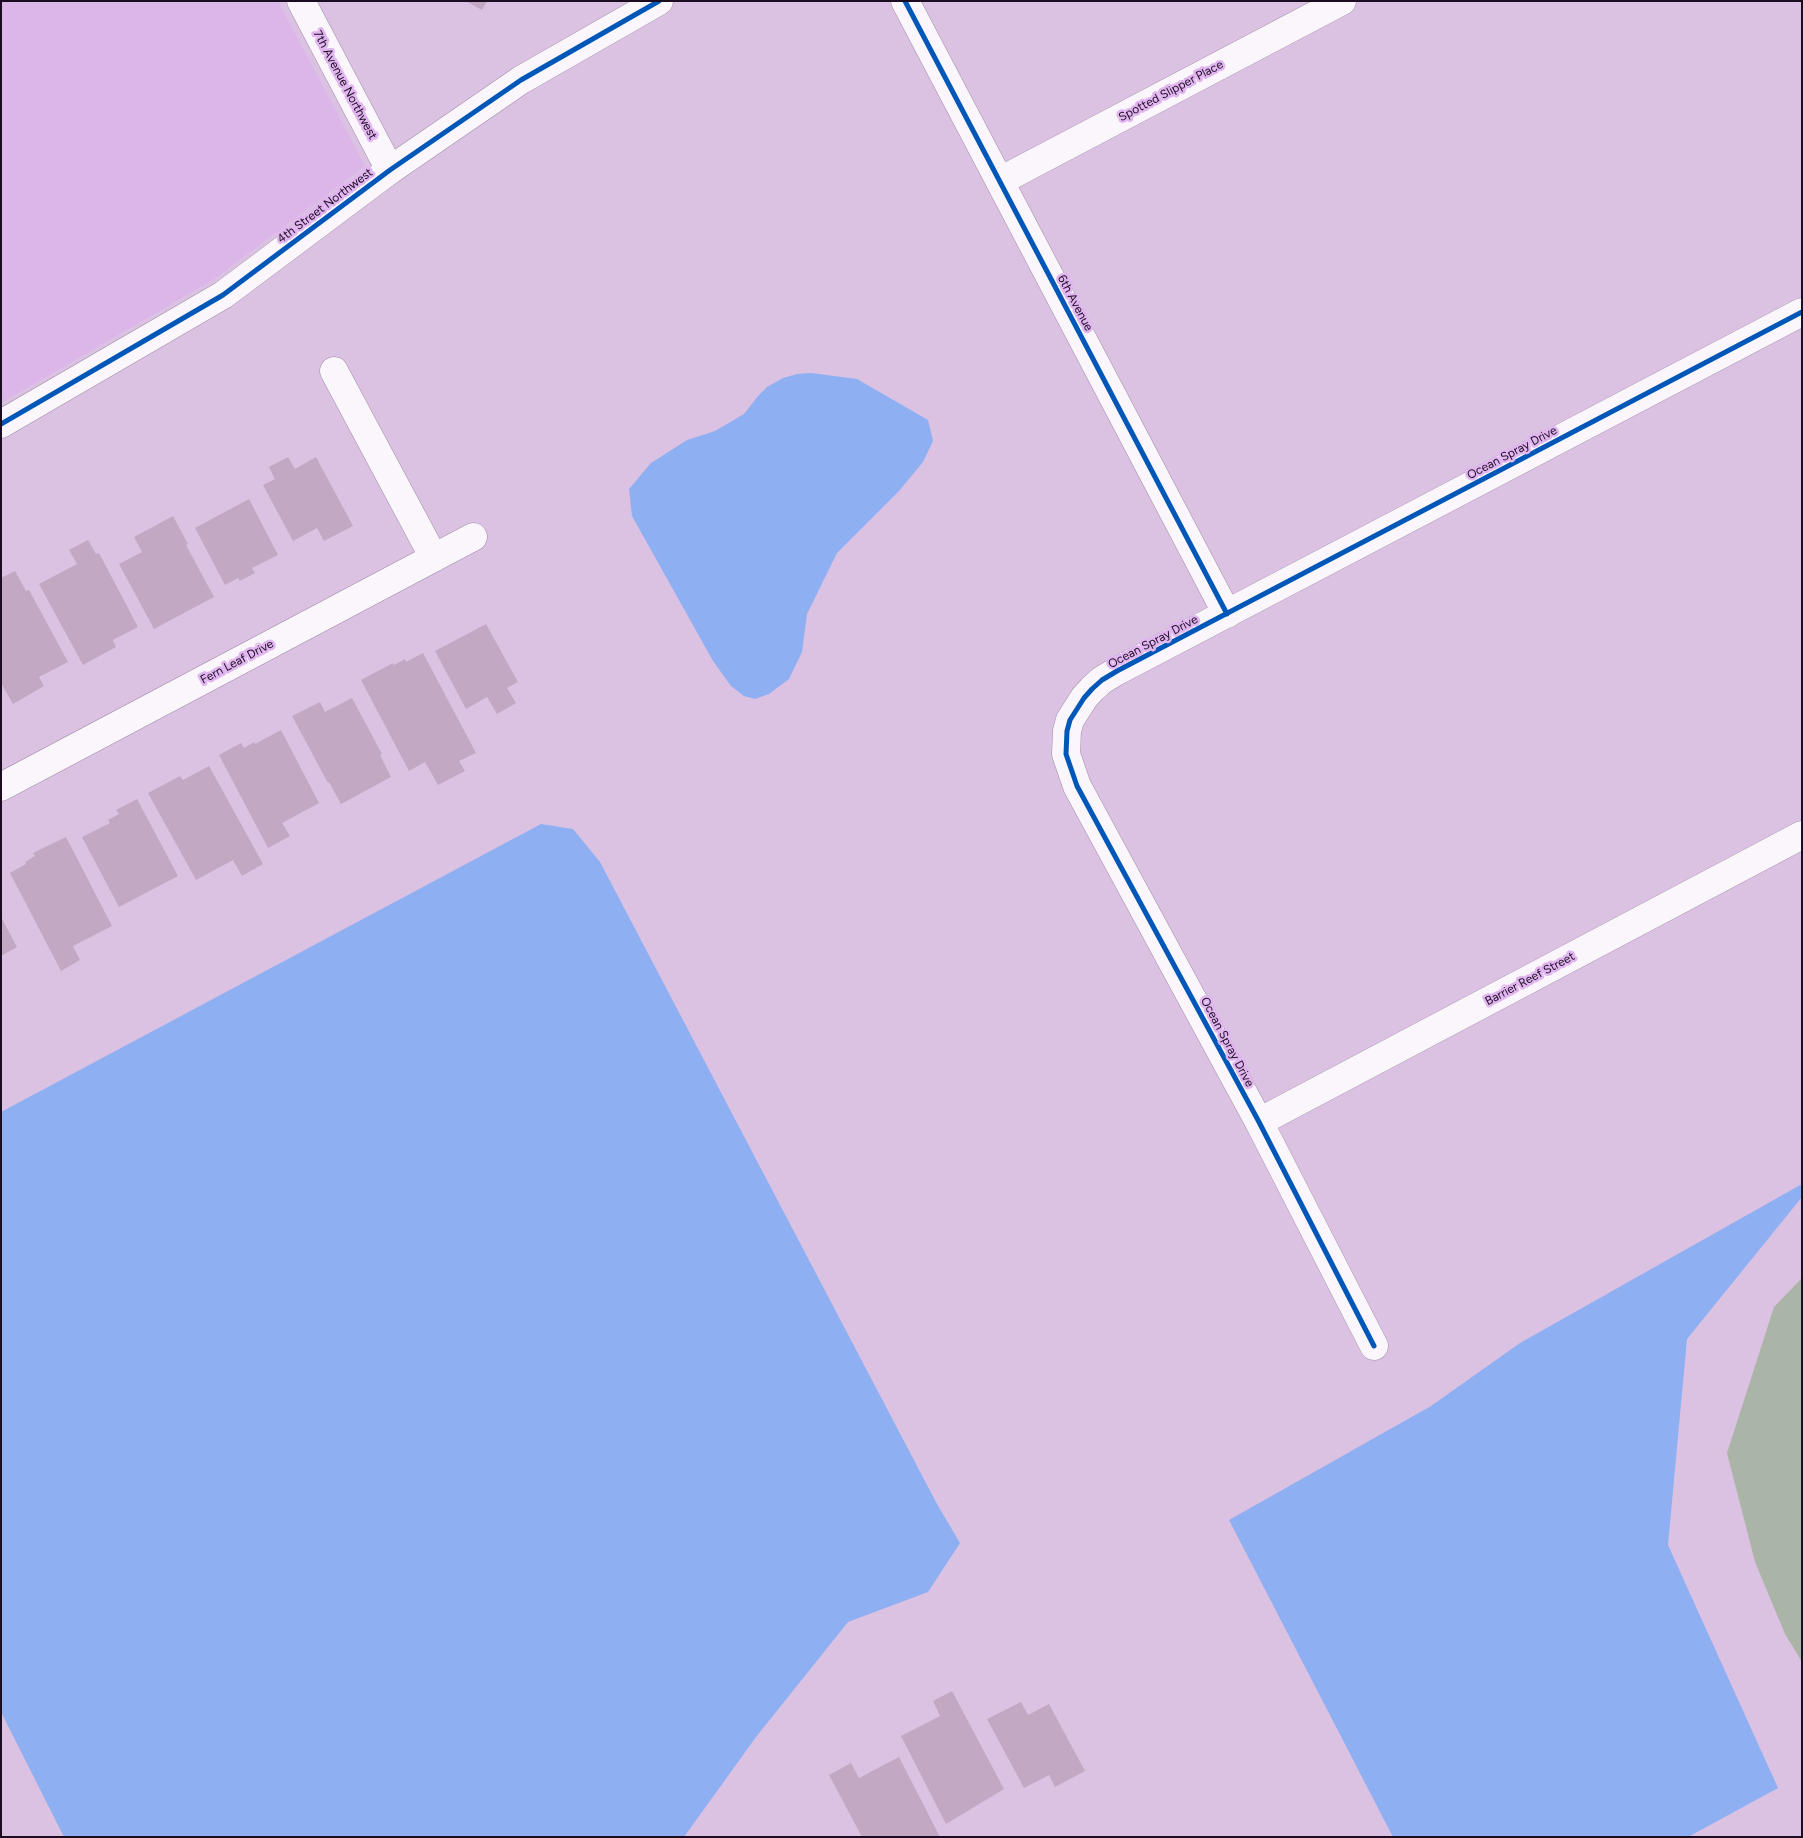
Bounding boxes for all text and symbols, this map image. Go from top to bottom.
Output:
street label: 7th Avenue Northwest [310,28,380,142]
street label: Spotted Slipper Place [1116,57,1226,125]
street label: 4th Street Northwest [275,165,375,247]
street label: 6th Avenue [1054,272,1096,334]
street label: Ocean Spray Drive [1465,423,1559,483]
street label: Ocean Spray Drive [1106,612,1200,672]
street label: Fern Leaf Drive [198,637,276,687]
street label: Barrier Reef Street [1483,949,1577,1009]
street label: Ocean Spray Drive [1197,995,1257,1089]

